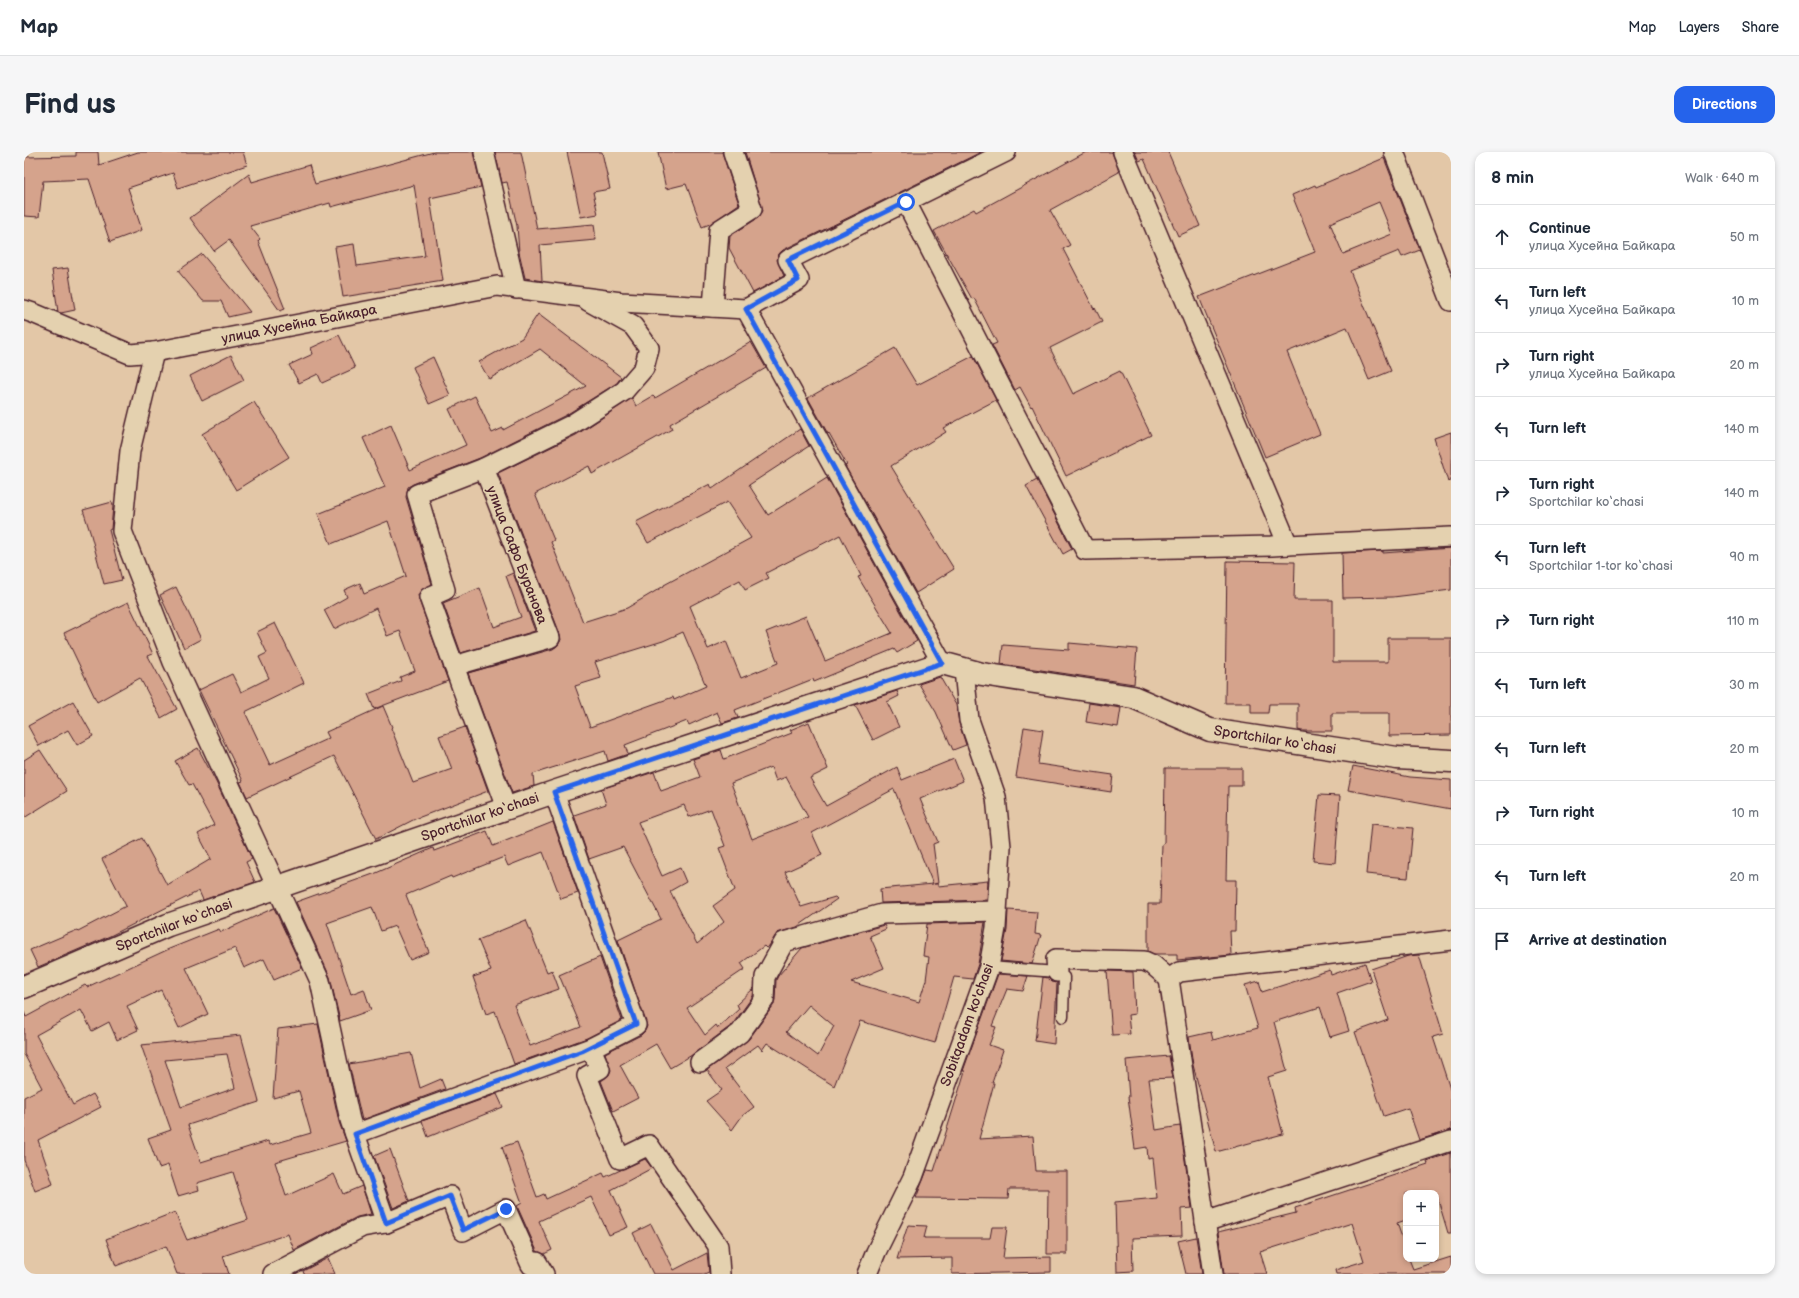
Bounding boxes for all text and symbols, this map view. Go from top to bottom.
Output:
text: Map [20,16,58,39]
text: Map [1628,19,1656,36]
text: Layers [1678,19,1720,36]
text: Share [1742,19,1779,36]
button: Directions [1674,86,1775,123]
text: Find us [24,88,116,121]
text: 8 min [1491,168,1534,188]
text: Walk · 640 m [1685,170,1759,186]
route start [897,193,915,211]
text: Continue [1529,219,1591,238]
icon: ahead [1491,226,1513,248]
text: 50 m [1730,229,1759,245]
text: улица Хусейна Байкара [1529,238,1675,254]
text: Turn left [1529,283,1586,302]
icon: left [1491,290,1513,312]
text: 10 m [1732,293,1759,309]
street label: улица Хусейна Байкара [220,300,379,347]
text: улица Хусейна Байкара [1529,302,1675,318]
text: Turn right [1529,347,1594,366]
icon: right [1491,354,1513,376]
text: 20 m [1729,357,1759,373]
text: улица Хусейна Байкара [1529,366,1675,382]
icon: left [1491,418,1513,440]
text: Turn left [1529,419,1586,438]
text: 140 m [1724,421,1759,437]
text: Turn right [1529,475,1594,494]
icon: right [1491,482,1513,504]
street label: улица Сафо Буранова [483,484,551,627]
text: 140 m [1724,485,1759,501]
text: Sportchilar ko‘chasi [1529,494,1644,510]
text: Turn left [1529,539,1586,558]
icon: left [1491,546,1513,568]
text: 90 m [1730,549,1759,565]
text: Sportchilar 1-tor ko‘chasi [1529,558,1673,574]
icon: right [1491,610,1513,632]
text: Turn right [1529,611,1594,630]
text: 110 m [1727,613,1759,629]
icon: left [1491,674,1513,696]
text: Turn left [1529,675,1586,694]
text: 30 m [1729,677,1759,693]
street label: Sportchilar ko‘chasi [1213,722,1337,758]
icon: left [1491,738,1513,760]
text: Turn left [1529,739,1586,758]
text: 20 m [1729,741,1759,757]
street label: Sportchilar ko‘chasi [419,789,541,845]
icon: right [1491,802,1513,824]
text: Turn right [1529,803,1594,822]
text: 10 m [1732,805,1759,821]
icon: left [1491,866,1513,888]
text: Turn left [1529,867,1586,886]
text: 20 m [1729,869,1759,885]
street label: Sportchilar ko‘chasi [113,895,235,955]
icon: arrive [1491,930,1513,952]
text: Arrive at destination [1529,931,1667,950]
street label: Sobitqadam ko'chasi [937,961,997,1089]
map controls [1403,1190,1439,1262]
button: + [1403,1190,1439,1226]
route end [497,1200,515,1218]
button: − [1403,1226,1439,1262]

